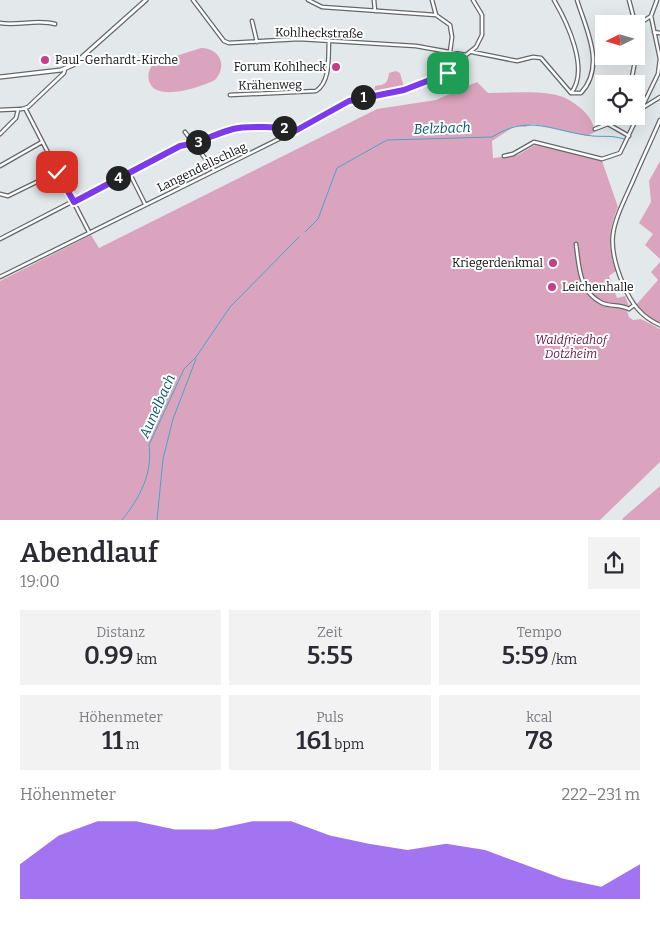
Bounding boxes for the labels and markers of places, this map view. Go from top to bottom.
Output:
pin [427,52,469,94]
place label: Paul-Gerhardt-Kirche [55,53,178,67]
marker: Paul-Gerhardt-Kirche [39,54,51,66]
place label: Forum Kohlheck [234,60,326,74]
marker: Forum Kohlheck [330,61,342,73]
pin: 1 [350,84,376,110]
pin: 2 [272,116,296,140]
pin: 3 [186,130,210,154]
pin [36,151,78,193]
pin: 4 [106,166,130,190]
place label: Kriegerdenkmal [452,256,544,270]
marker: Kriegerdenkmal [547,257,559,269]
place label: Leichenhalle [562,280,634,294]
marker: Leichenhalle [546,281,558,293]

